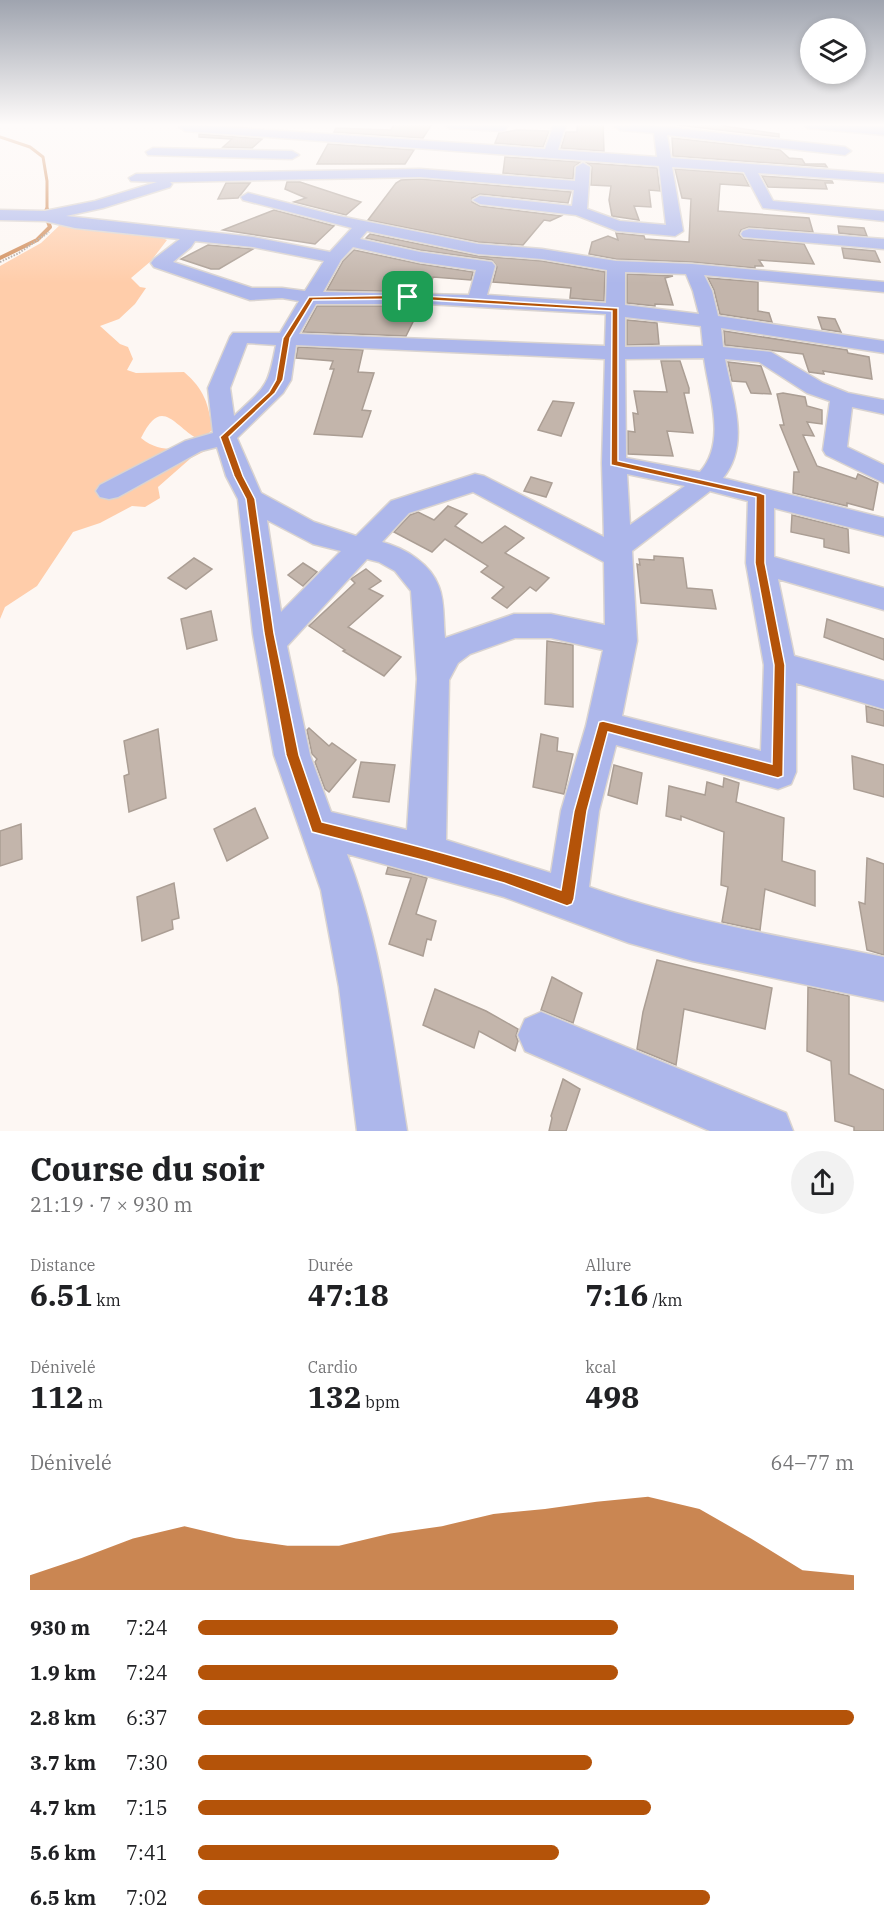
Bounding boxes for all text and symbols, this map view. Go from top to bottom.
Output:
map controls [800,18,866,84]
button: layers [800,18,866,84]
pin [382,271,433,322]
icon: arrive [391,280,424,313]
text: Course du soir [30,1147,265,1190]
button: share [791,1151,854,1214]
text: 21:19 · 7 × 930 m [30,1191,193,1218]
text: Distance [30,1255,95,1275]
text: Durée [308,1255,353,1275]
text: Allure [585,1255,631,1275]
text: 6.51 [30,1275,92,1314]
text: 47:18 [308,1275,389,1314]
text: 7:16 [585,1275,648,1314]
text: km [92,1290,121,1310]
text: /km [648,1290,683,1310]
text: Dénivelé [30,1357,95,1377]
text: Cardio [308,1357,358,1377]
text: kcal [585,1357,616,1377]
text: 112 [30,1377,84,1416]
text: 132 [308,1377,362,1416]
text: 498 [585,1377,639,1416]
text: m [84,1392,103,1412]
text: bpm [362,1392,400,1412]
text: Dénivelé [30,1449,112,1476]
text: 64–77 m [771,1449,854,1476]
text: 930 m [30,1614,90,1641]
text: 7:24 [126,1614,168,1641]
text: 1.9 km [30,1659,96,1686]
text: 7:24 [126,1659,168,1686]
text: 2.8 km [30,1704,96,1731]
text: 6:37 [126,1704,168,1731]
text: 3.7 km [30,1749,96,1776]
text: 7:30 [126,1749,168,1776]
text: 4.7 km [30,1794,96,1821]
text: 7:15 [126,1794,168,1821]
text: 5.6 km [30,1839,96,1866]
text: 7:41 [126,1839,168,1866]
text: 6.5 km [30,1884,96,1911]
text: 7:02 [126,1884,168,1911]

